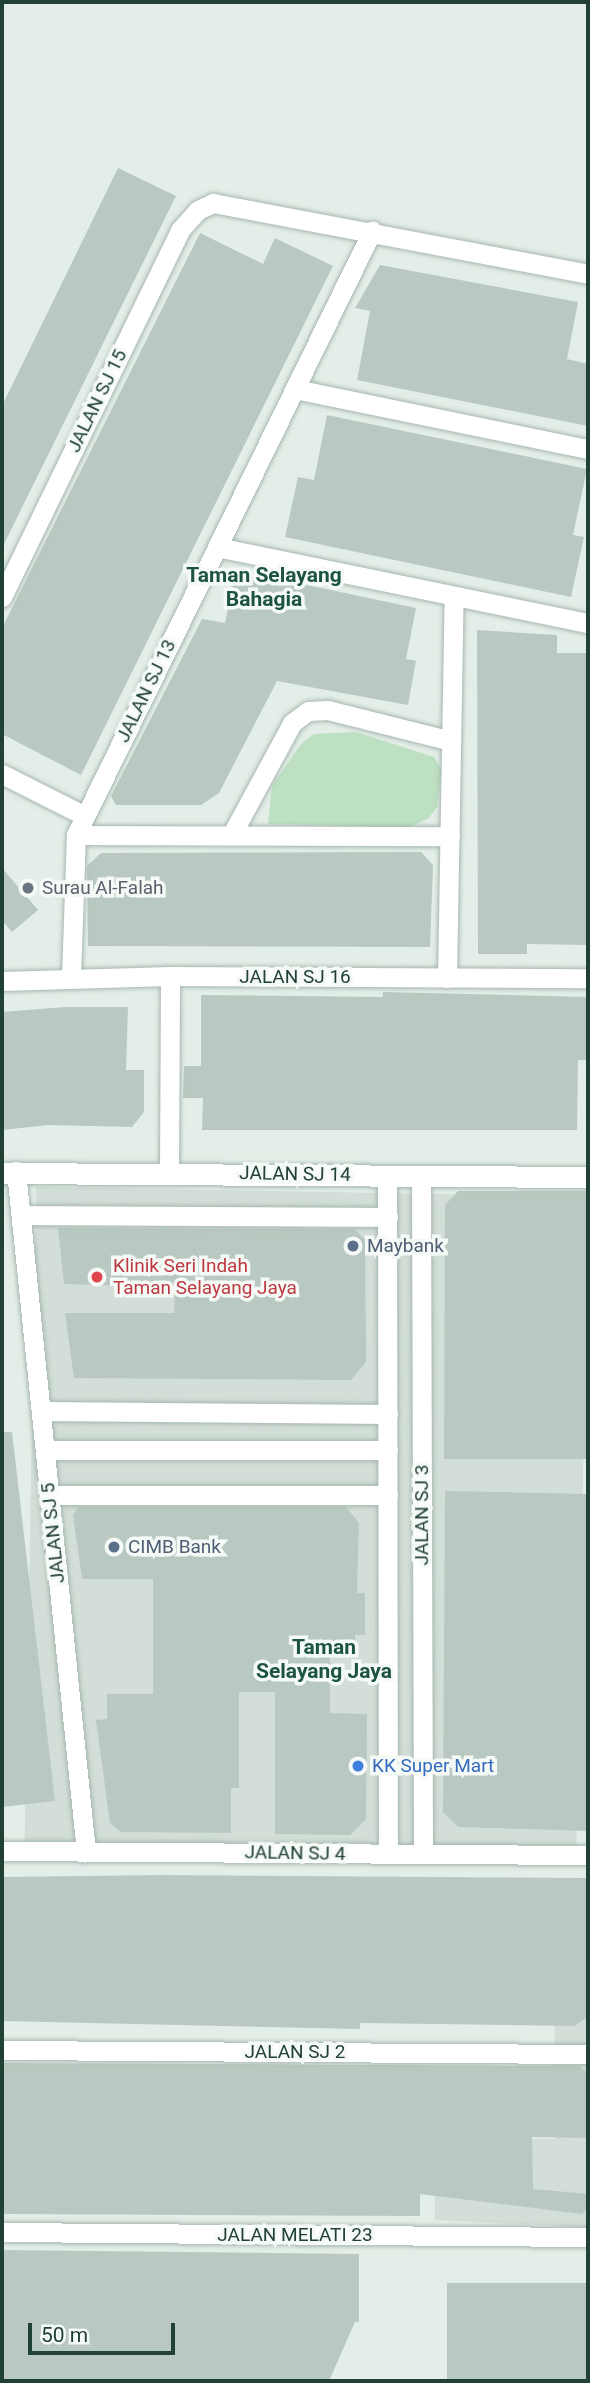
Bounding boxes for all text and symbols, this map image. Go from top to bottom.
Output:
street label: JALAN SJ 15 [62,346,132,456]
district label: Taman Selayang Bahagia [186,562,342,612]
street label: JALAN SJ 13 [111,636,181,746]
place label: Surau Al-Falah [42,877,164,899]
marker: Surau Al-Falah [20,880,36,896]
street label: JALAN SJ 16 [239,966,351,988]
street label: JALAN SJ 14 [239,1162,351,1186]
place label: Maybank [367,1235,444,1257]
marker: Maybank [345,1238,361,1254]
place label: Klinik Seri Indah Taman Selayang Jaya [113,1255,297,1299]
marker: Klinik Seri Indah Taman Selayang Jaya [87,1267,107,1287]
street label: JALAN SJ 3 [411,1465,433,1565]
street label: JALAN SJ 5 [36,1482,70,1584]
place label: CIMB Bank [128,1536,221,1558]
marker: CIMB Bank [106,1539,122,1555]
district label: Taman Selayang Jaya [256,1634,392,1684]
place label: KK Super Mart [372,1755,494,1777]
marker: KK Super Mart [350,1758,366,1774]
street label: JALAN SJ 4 [244,1841,346,1865]
street label: JALAN SJ 2 [245,2041,345,2063]
street label: JALAN MELATI 23 [217,2224,373,2246]
scale bar [32,2310,178,2354]
text: 50 m [41,2323,88,2347]

